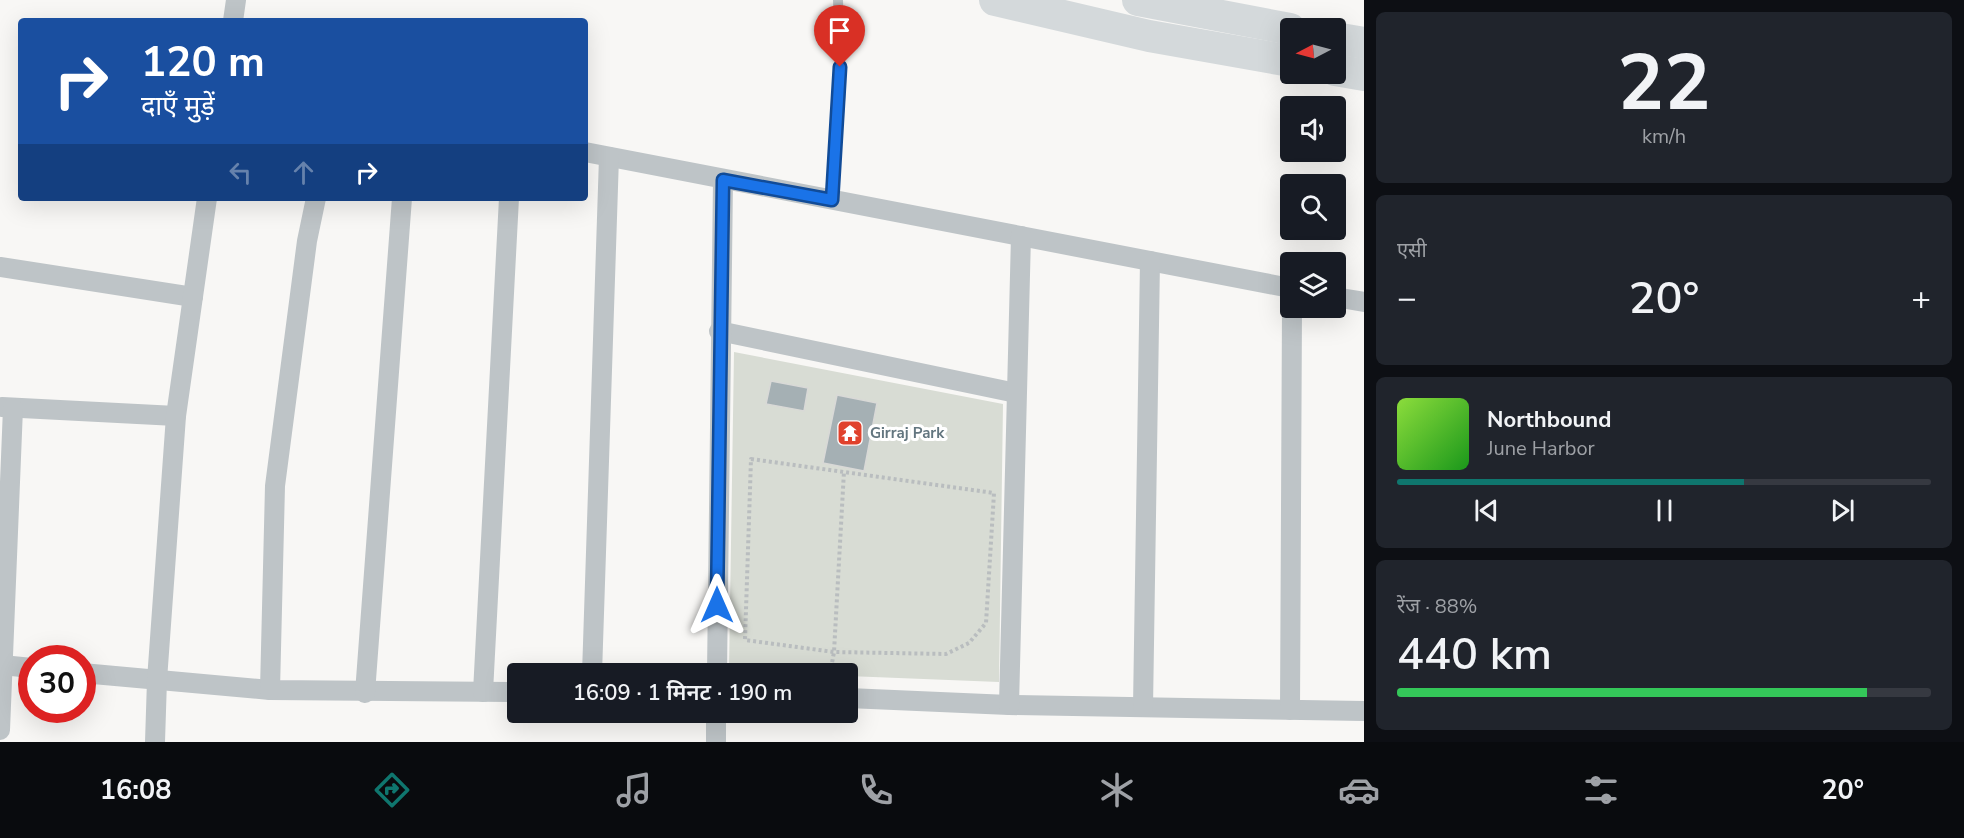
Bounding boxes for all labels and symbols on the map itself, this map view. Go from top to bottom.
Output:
pin [814,5,865,67]
north arrow [1280,18,1346,84]
temple icon: Girraj Park [835,418,865,448]
place label: Girraj Park [870,423,945,443]
position arrow [685,573,749,637]
speed limit sign: 30 [18,645,96,723]

